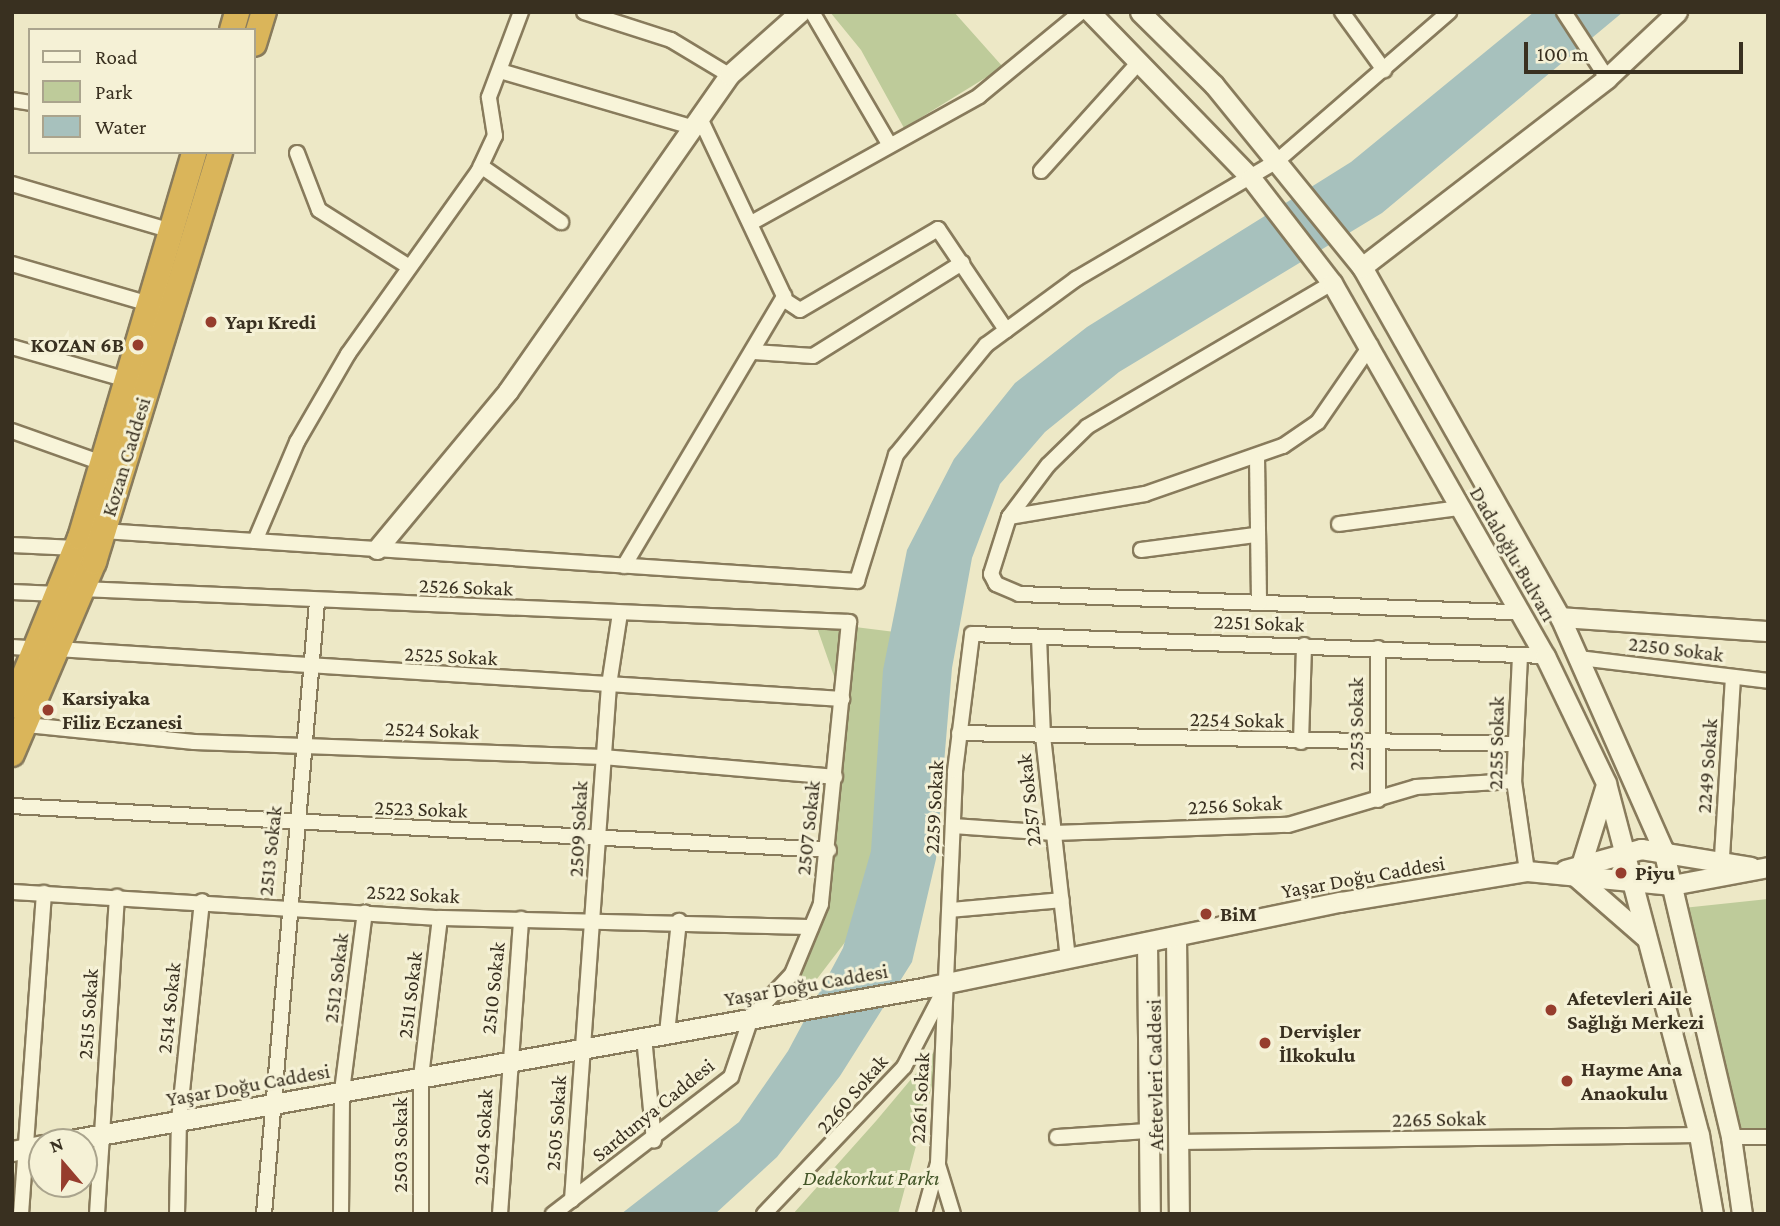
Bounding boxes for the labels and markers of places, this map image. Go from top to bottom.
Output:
place label: Yapı Kredi [225,309,316,335]
marker: Yapı Kredi [203,314,219,330]
place label: KOZAN 6B [31,332,124,358]
marker: KOZAN 6B [130,337,146,353]
place label: Karsiyaka Filiz Eczanesi [62,685,182,735]
marker: Karsiyaka Filiz Eczanesi [40,702,56,718]
place label: Piyu [1635,860,1675,886]
marker: Piyu [1613,865,1629,881]
place label: BiM [1220,901,1257,927]
marker: BiM [1198,906,1214,922]
place label: Afetevleri Aile Sağlığı Merkezi [1567,985,1704,1035]
marker: Afetevleri Aile Sağlığı Merkezi [1541,1000,1561,1020]
place label: Dervişler İlkokulu [1279,1018,1361,1068]
marker: Dervişler İlkokulu [1257,1035,1273,1051]
place label: Hayme Ana Anaokulu [1581,1056,1682,1106]
marker: Hayme Ana Anaokulu [1559,1073,1575,1089]

